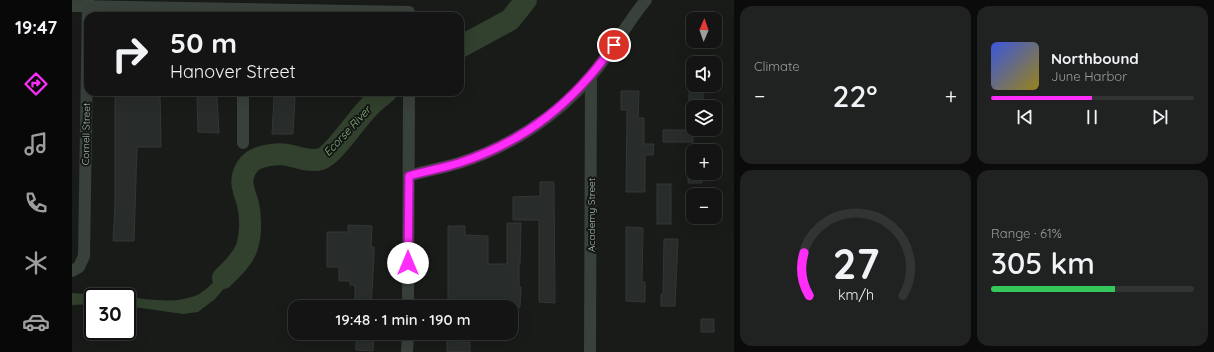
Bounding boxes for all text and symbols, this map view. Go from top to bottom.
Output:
north arrow [686,12,722,48]
map controls [686,12,722,224]
text: 19:47 [15,16,57,39]
text: 50 m [170,25,237,60]
icon: right [104,28,156,80]
pin [597,28,631,62]
icon: arrive [603,34,625,56]
text: Northbound [1051,49,1139,68]
button: sound [686,56,722,92]
text: Climate [754,58,800,74]
text: Hanover Street [170,60,296,83]
text: June Harbor [1051,68,1127,84]
icon: directions [22,70,50,98]
text: 22° [833,77,878,115]
text: − [754,82,765,110]
text: + [945,82,957,110]
button: layers [686,100,722,136]
street label: Cornell Street [79,102,93,165]
water label: Ecorse River [320,102,375,159]
icon: previous [1014,106,1036,128]
icon: pause [1081,106,1103,128]
icon: next [1149,106,1171,128]
icon: music [22,130,50,158]
button: + [686,144,722,180]
street label: Academy Street [585,177,598,252]
button: − [686,188,722,224]
icon: phone [22,189,50,217]
text: Range · 61% [991,225,1062,241]
text: 27 [832,237,879,289]
position arrow [387,242,429,284]
text: 305 km [991,244,1095,282]
icon: climate [22,249,50,277]
text: km/h [837,286,874,304]
speed limit sign: 30 [84,288,136,340]
icon: car [22,308,50,336]
text: 19:48 · 1 min · 190 m [336,310,470,329]

